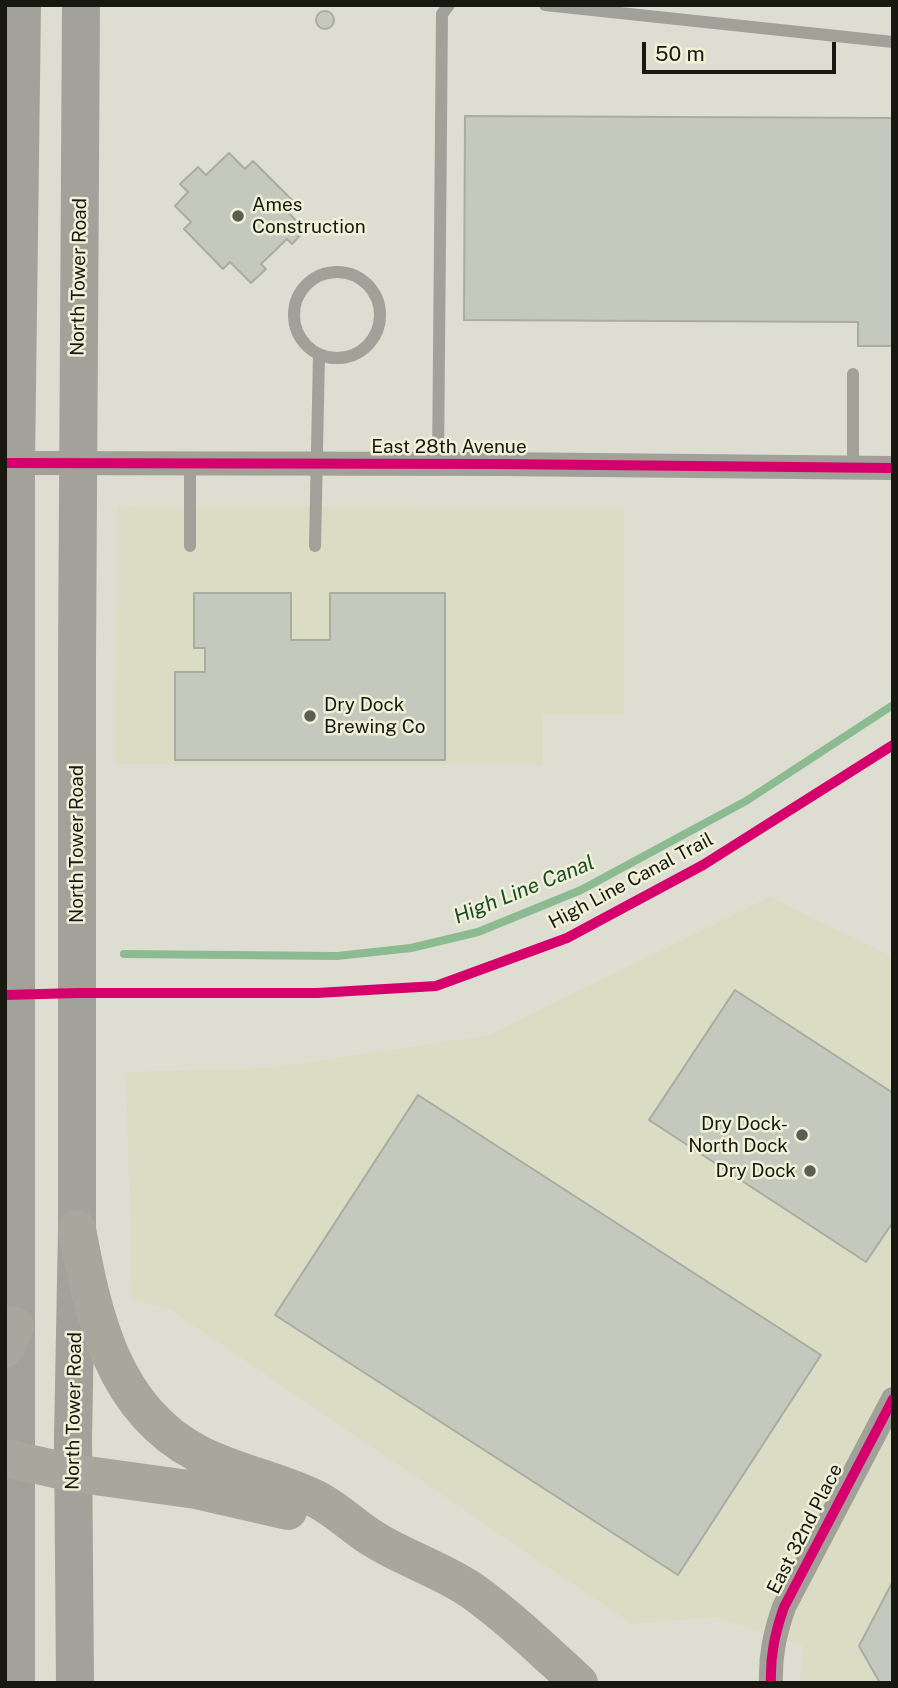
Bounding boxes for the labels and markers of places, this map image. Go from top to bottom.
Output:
place label: Ames Construction [252,194,366,238]
marker: Ames Construction [230,208,246,224]
place label: Dry Dock Brewing Co [324,694,425,738]
marker: Dry Dock Brewing Co [302,708,318,724]
place label: Dry Dock- North Dock [688,1113,788,1157]
marker: Dry Dock- North Dock [794,1127,810,1143]
place label: Dry Dock [716,1160,796,1182]
marker: Dry Dock [802,1163,818,1179]

